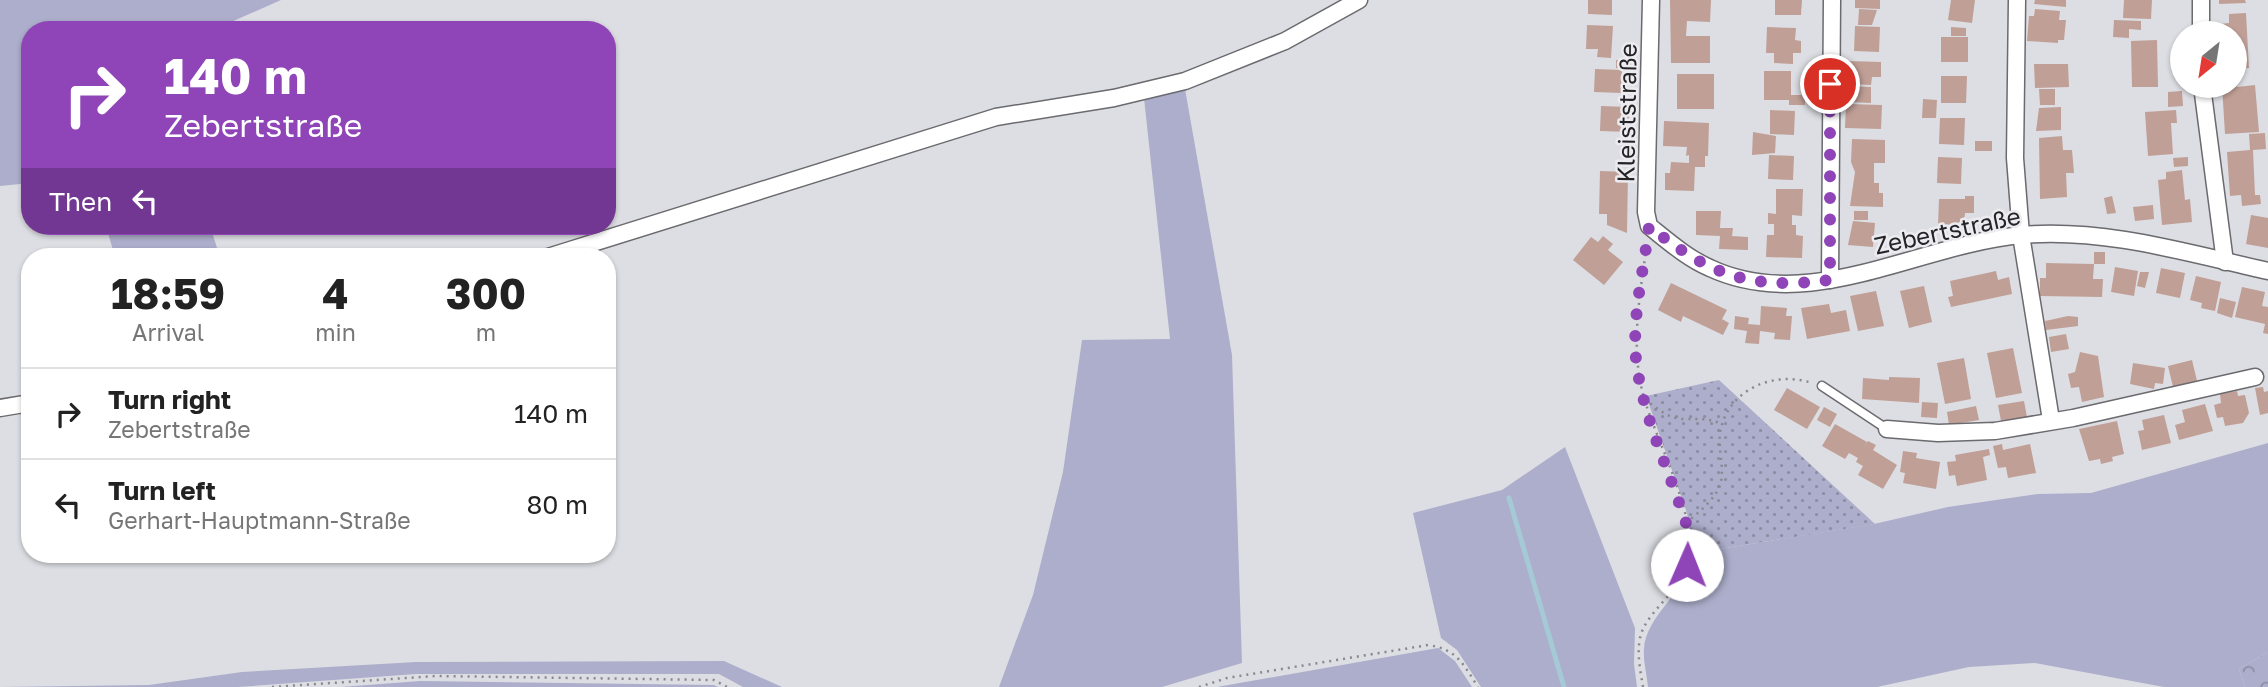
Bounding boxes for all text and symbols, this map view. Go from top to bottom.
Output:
north arrow [2170,21,2247,98]
map controls [2170,21,2247,98]
street label: Kleiststraße [1610,43,1642,183]
text: 140 m [164,46,307,105]
icon: right [49,49,140,140]
pin [1800,54,1860,114]
icon: arrive [1811,65,1849,103]
text: Zebertstraße [164,106,362,144]
icon: left [126,182,164,220]
text: Then [49,186,112,217]
street label: Zebertstraße [1871,200,2023,260]
text: 18:59 [111,268,225,318]
text: 4 [322,268,349,318]
text: 300 [446,268,526,318]
text: Arrival [132,318,204,346]
text: min [315,318,356,346]
text: m [476,318,496,346]
text: Turn right [108,384,231,415]
icon: right [49,395,87,433]
text: 140 m [514,398,588,429]
text: Zebertstraße [108,415,251,443]
text: Turn left [108,475,216,506]
icon: left [49,486,87,524]
text: 80 m [527,489,588,520]
text: Gerhart-Hauptmann-Straße [108,506,411,534]
position arrow [1650,528,1724,602]

